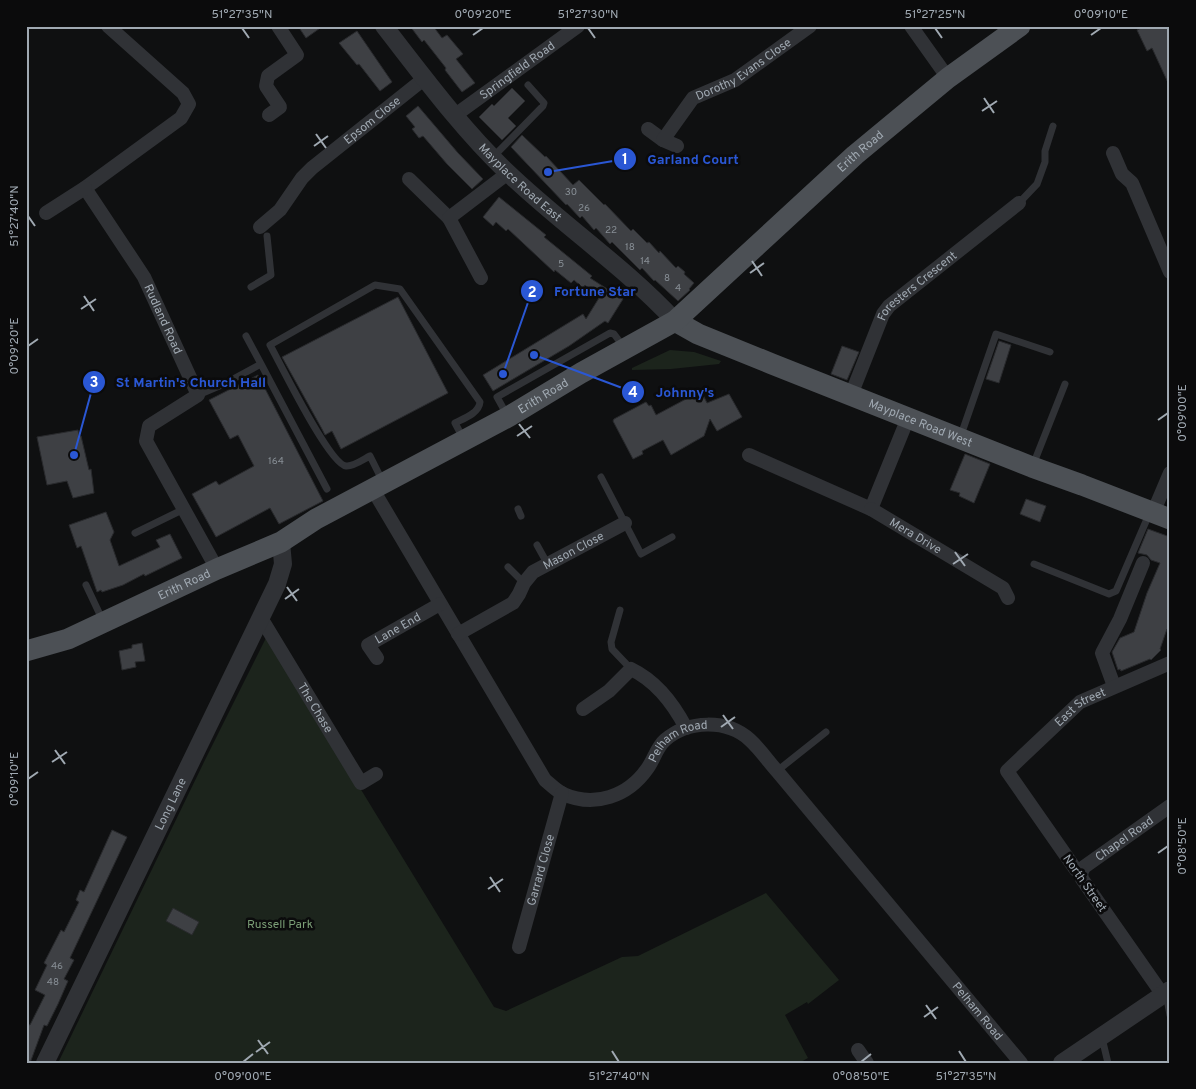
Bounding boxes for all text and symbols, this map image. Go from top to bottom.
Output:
text: 51°27'35"N [212,7,272,23]
text: 0°09'20"E [454,7,512,23]
text: 51°27'30"N [557,7,619,23]
text: 51°27'25"N [904,7,966,23]
text: 0°09'10"E [1074,7,1128,23]
street label: Dorothy Evans Close [693,35,795,105]
street label: Springfield Road [477,38,559,104]
street label: Epsom Close [341,93,404,149]
street label: Erith Road [834,127,887,176]
street label: Mayplace Road East [474,141,565,226]
callout: Garland Court [612,144,749,173]
text: 1 [622,151,628,170]
text: Garland Court [647,152,739,169]
text: 51°27'40"N [7,185,23,247]
house number: 30 [565,186,577,199]
house number: 26 [578,202,590,215]
house number: 22 [605,224,617,237]
house number: 18 [625,241,635,254]
street label: Foresters Crescent [874,248,961,323]
house number: 14 [640,255,650,268]
house number: 5 [558,258,564,271]
house number: 8 [664,272,670,285]
callout: Fortune Star [519,277,646,306]
street label: Rudland Road [139,282,185,357]
house number: 4 [675,282,681,295]
text: 2 [527,284,537,303]
text: Fortune Star [554,284,636,301]
text: 0°09'20"E [7,317,23,375]
callout: St Martin's Church Hall [81,367,277,396]
text: 3 [90,374,99,393]
text: St Martin's Church Hall [116,375,266,392]
street label: Erith Road [515,375,572,418]
callout: Johnny's [621,377,725,406]
text: 4 [628,384,638,403]
text: 0°09'00"E [1175,384,1191,442]
text: Johnny's [656,385,715,402]
street label: Mayplace Road West [866,396,974,452]
house number: 164 [268,455,284,468]
street label: Mera Drive [886,515,944,558]
street label: Mason Close [541,529,607,574]
street label: Erith Road [156,566,214,605]
street label: Lane End [372,610,424,648]
street label: The Chase [293,680,336,736]
street label: East Street [1052,685,1109,731]
street label: Pelham Road [645,718,708,765]
text: 0°09'10"E [7,752,23,806]
street label: Long Lane [152,775,191,833]
street label: Chapel Road [1092,813,1157,866]
text: 0°08'50"E [1175,817,1191,875]
street label: Garrard Close [524,833,559,908]
street label: North Street [1058,852,1110,916]
park label: Russell Park [247,917,313,933]
house number: 46 [51,960,63,973]
house number: 48 [47,976,59,989]
street label: Pelham Road [948,979,1006,1044]
text: 0°09'00"E [214,1069,272,1085]
text: 51°27'40"N [588,1069,650,1085]
text: 0°08'50"E [832,1069,890,1085]
text: 51°27'35"N [936,1069,996,1085]

